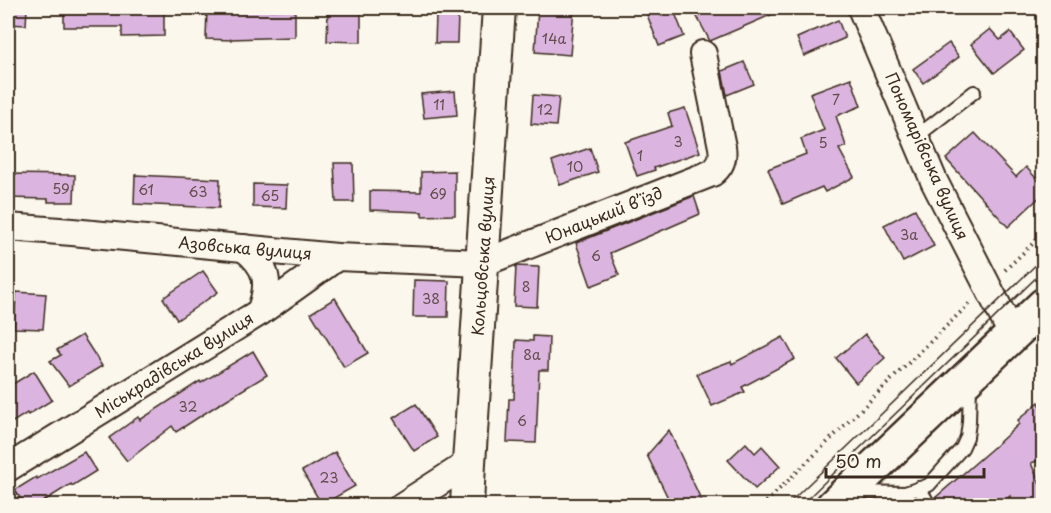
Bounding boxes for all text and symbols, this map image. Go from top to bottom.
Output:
house number: 14а [542,28,566,49]
street label: Пономарівська вулиця [880,68,976,243]
house number: 7 [832,89,840,110]
house number: 11 [433,94,445,115]
house number: 12 [537,99,553,120]
house number: 3 [673,131,683,152]
house number: 5 [818,132,828,153]
house number: 1 [637,145,643,166]
house number: 10 [567,156,583,177]
street label: Кольцовська вулиця [464,175,500,336]
house number: 59 [52,178,70,199]
house number: 61 [138,179,154,200]
street label: Юнацький в’їзд [541,180,666,249]
house number: 63 [189,181,207,202]
house number: 69 [429,183,447,204]
house number: 65 [261,185,279,206]
house number: 3а [900,224,918,245]
street label: Азовська вулиця [177,229,313,265]
house number: 6 [591,245,601,266]
house number: 8 [522,276,530,297]
house number: 38 [422,288,440,309]
street label: Міськрадівська вулиця [89,305,258,423]
house number: 8а [523,344,541,365]
house number: 32 [179,396,197,417]
house number: 6 [517,410,527,431]
scale bar [826,441,984,479]
text: 50 m [835,447,882,474]
house number: 23 [320,467,338,488]

